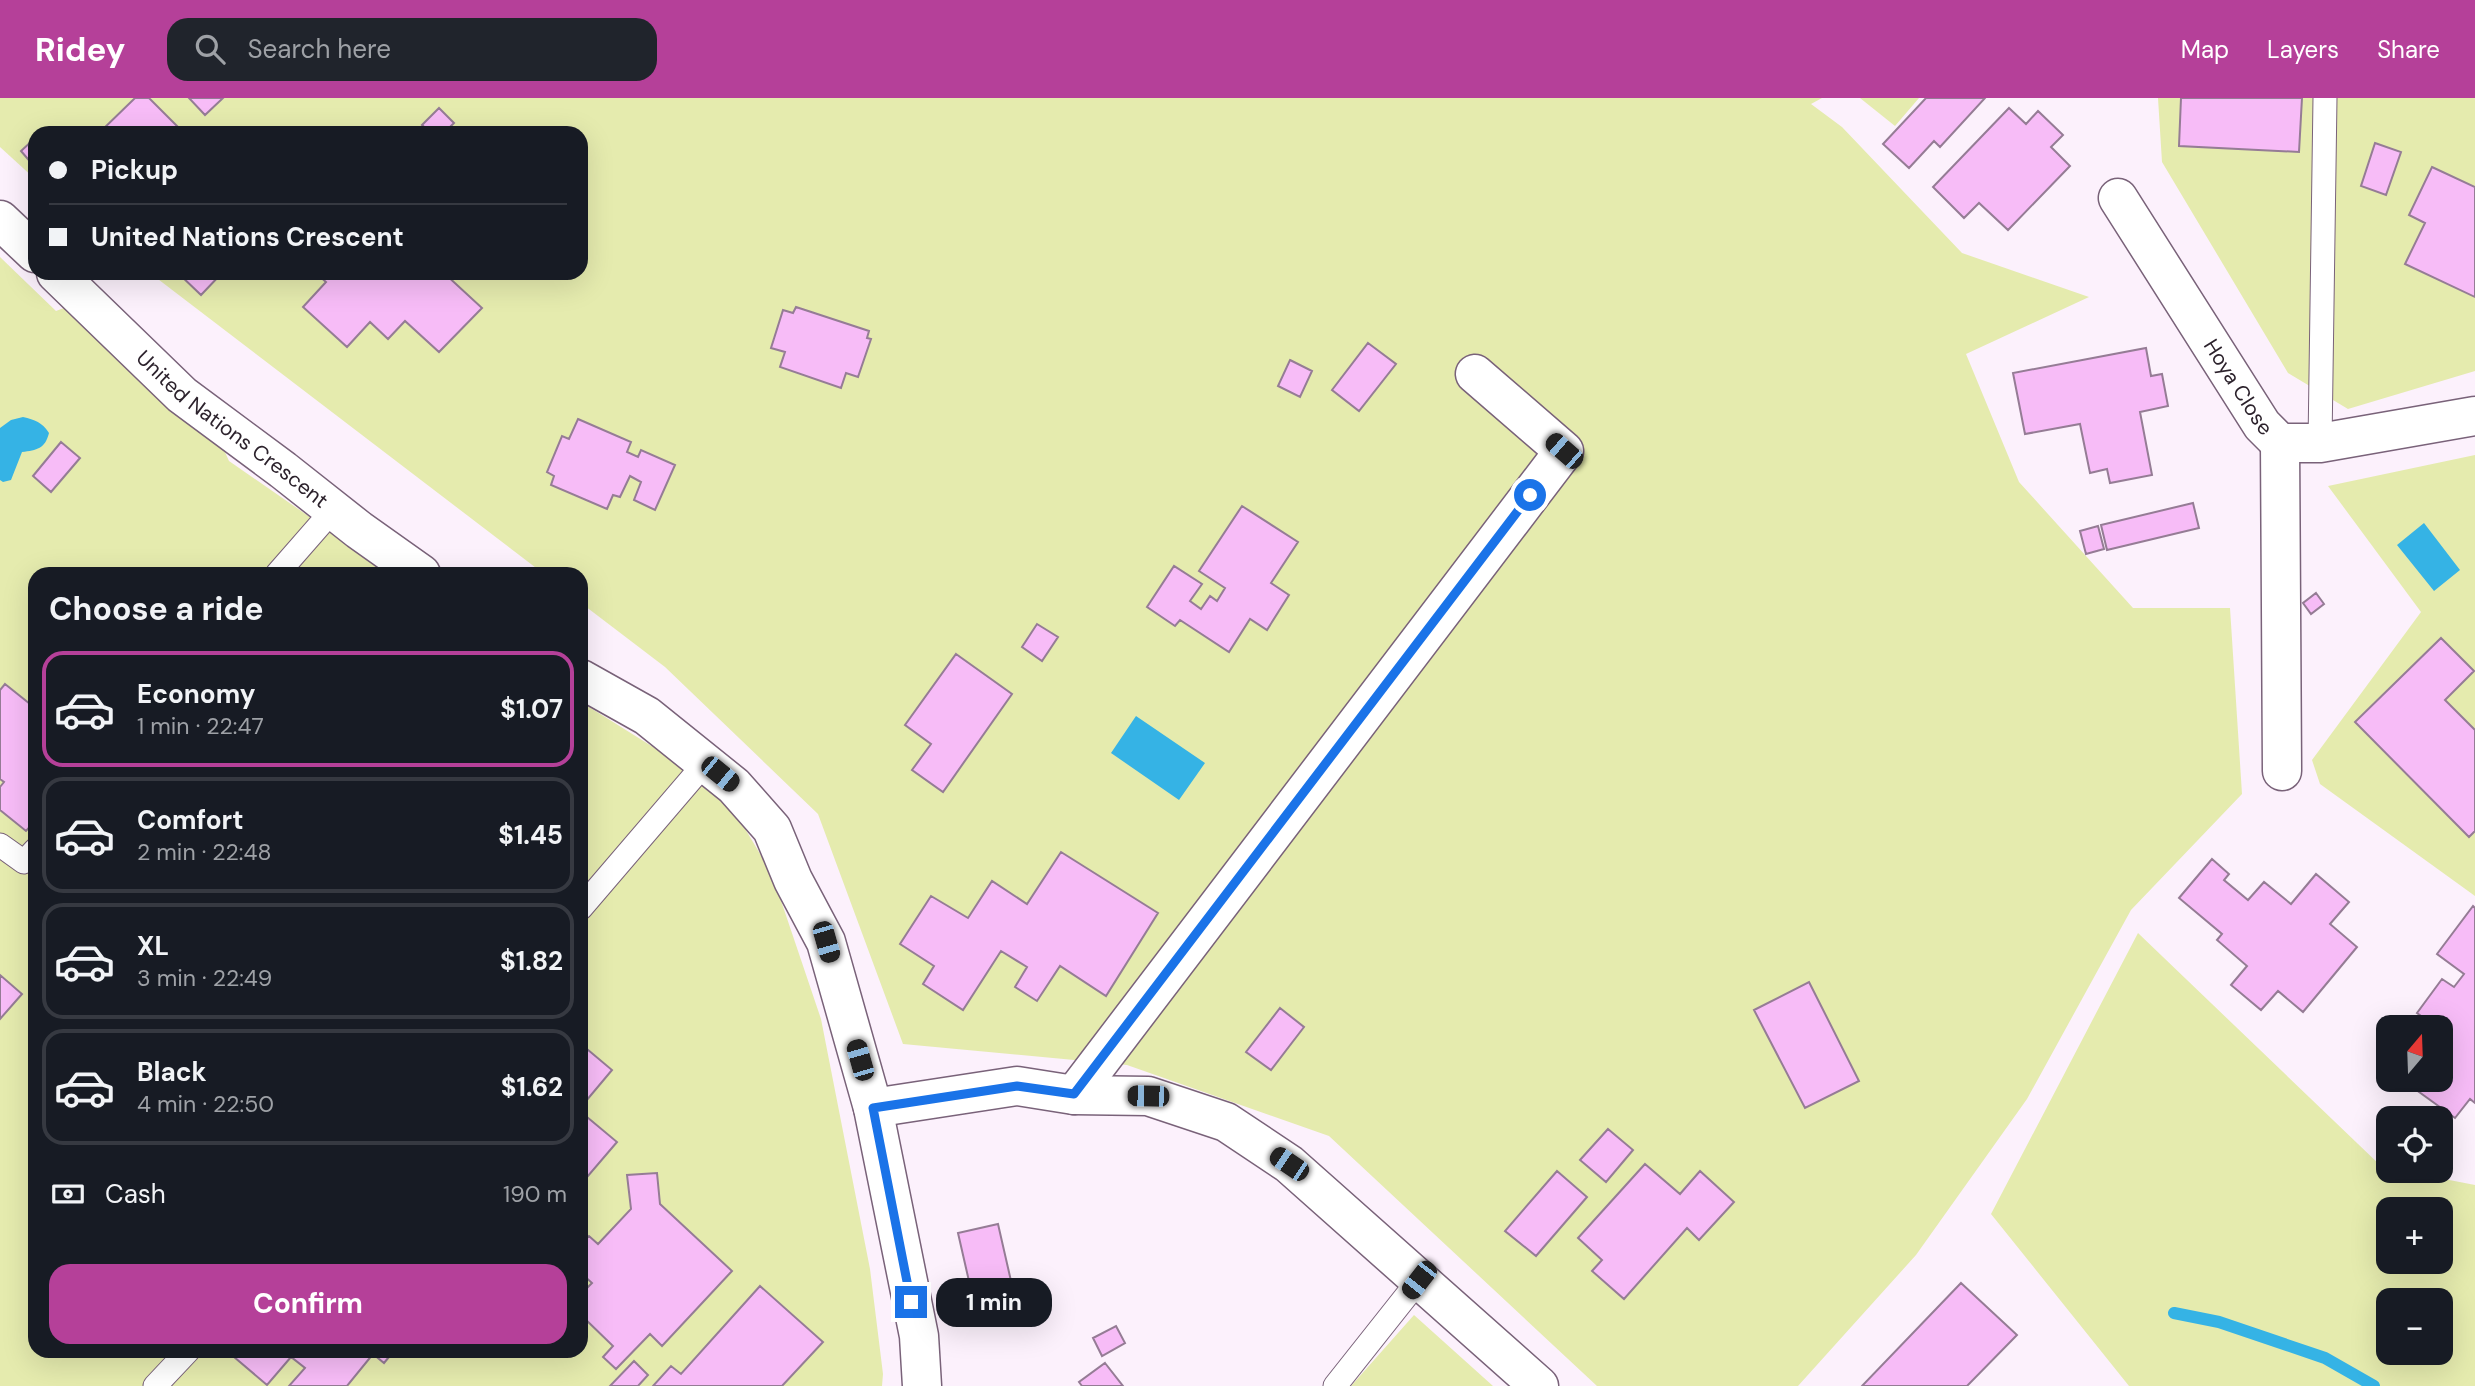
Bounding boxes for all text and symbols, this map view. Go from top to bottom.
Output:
search box [167,18,657,81]
text: Ridey [35,28,125,71]
icon: search [191,30,229,68]
text: Search here [247,32,391,66]
text: Map [2181,34,2229,65]
text: Layers [2267,34,2339,65]
text: Share [2377,34,2440,65]
text: Pickup [91,153,178,187]
text: United Nations Crescent [91,220,404,254]
street label: Hoya Close [2197,334,2279,442]
street label: United Nations Crescent [130,344,334,514]
car [1542,429,1587,473]
route start [1514,479,1546,511]
text: Choose a ride [49,588,264,630]
text: Economy [137,677,255,711]
icon: car [53,678,116,741]
text: $1.07 [500,692,563,726]
text: 1 min · 22:47 [137,711,264,741]
car [698,753,743,795]
text: Comfort [137,803,243,837]
icon: car [53,804,116,867]
text: $1.45 [498,818,563,852]
text: 2 min · 22:48 [137,837,271,867]
car [811,919,842,965]
text: XL [137,929,169,963]
icon: car [53,930,116,993]
text: $1.82 [500,944,563,978]
text: 3 min · 22:49 [137,963,272,993]
north arrow [2376,1015,2454,1092]
map controls [2376,1015,2453,1365]
car [845,1037,876,1083]
text: Black [137,1055,207,1089]
icon: car [53,1056,116,1119]
text: $1.62 [501,1070,563,1104]
car [1127,1085,1170,1107]
text: 4 min · 22:50 [137,1089,274,1119]
button: locate [2376,1106,2453,1183]
car [1266,1144,1313,1184]
icon: cash [49,1175,87,1213]
text: Cash [105,1177,166,1211]
text: 190 m [503,1179,567,1209]
button: + [2376,1197,2453,1274]
car [1398,1257,1441,1303]
button: Confirm [49,1264,567,1344]
callout: 1 min [936,1278,1051,1326]
route end [895,1286,927,1318]
text: 1 min [966,1287,1022,1317]
button: − [2376,1288,2453,1365]

